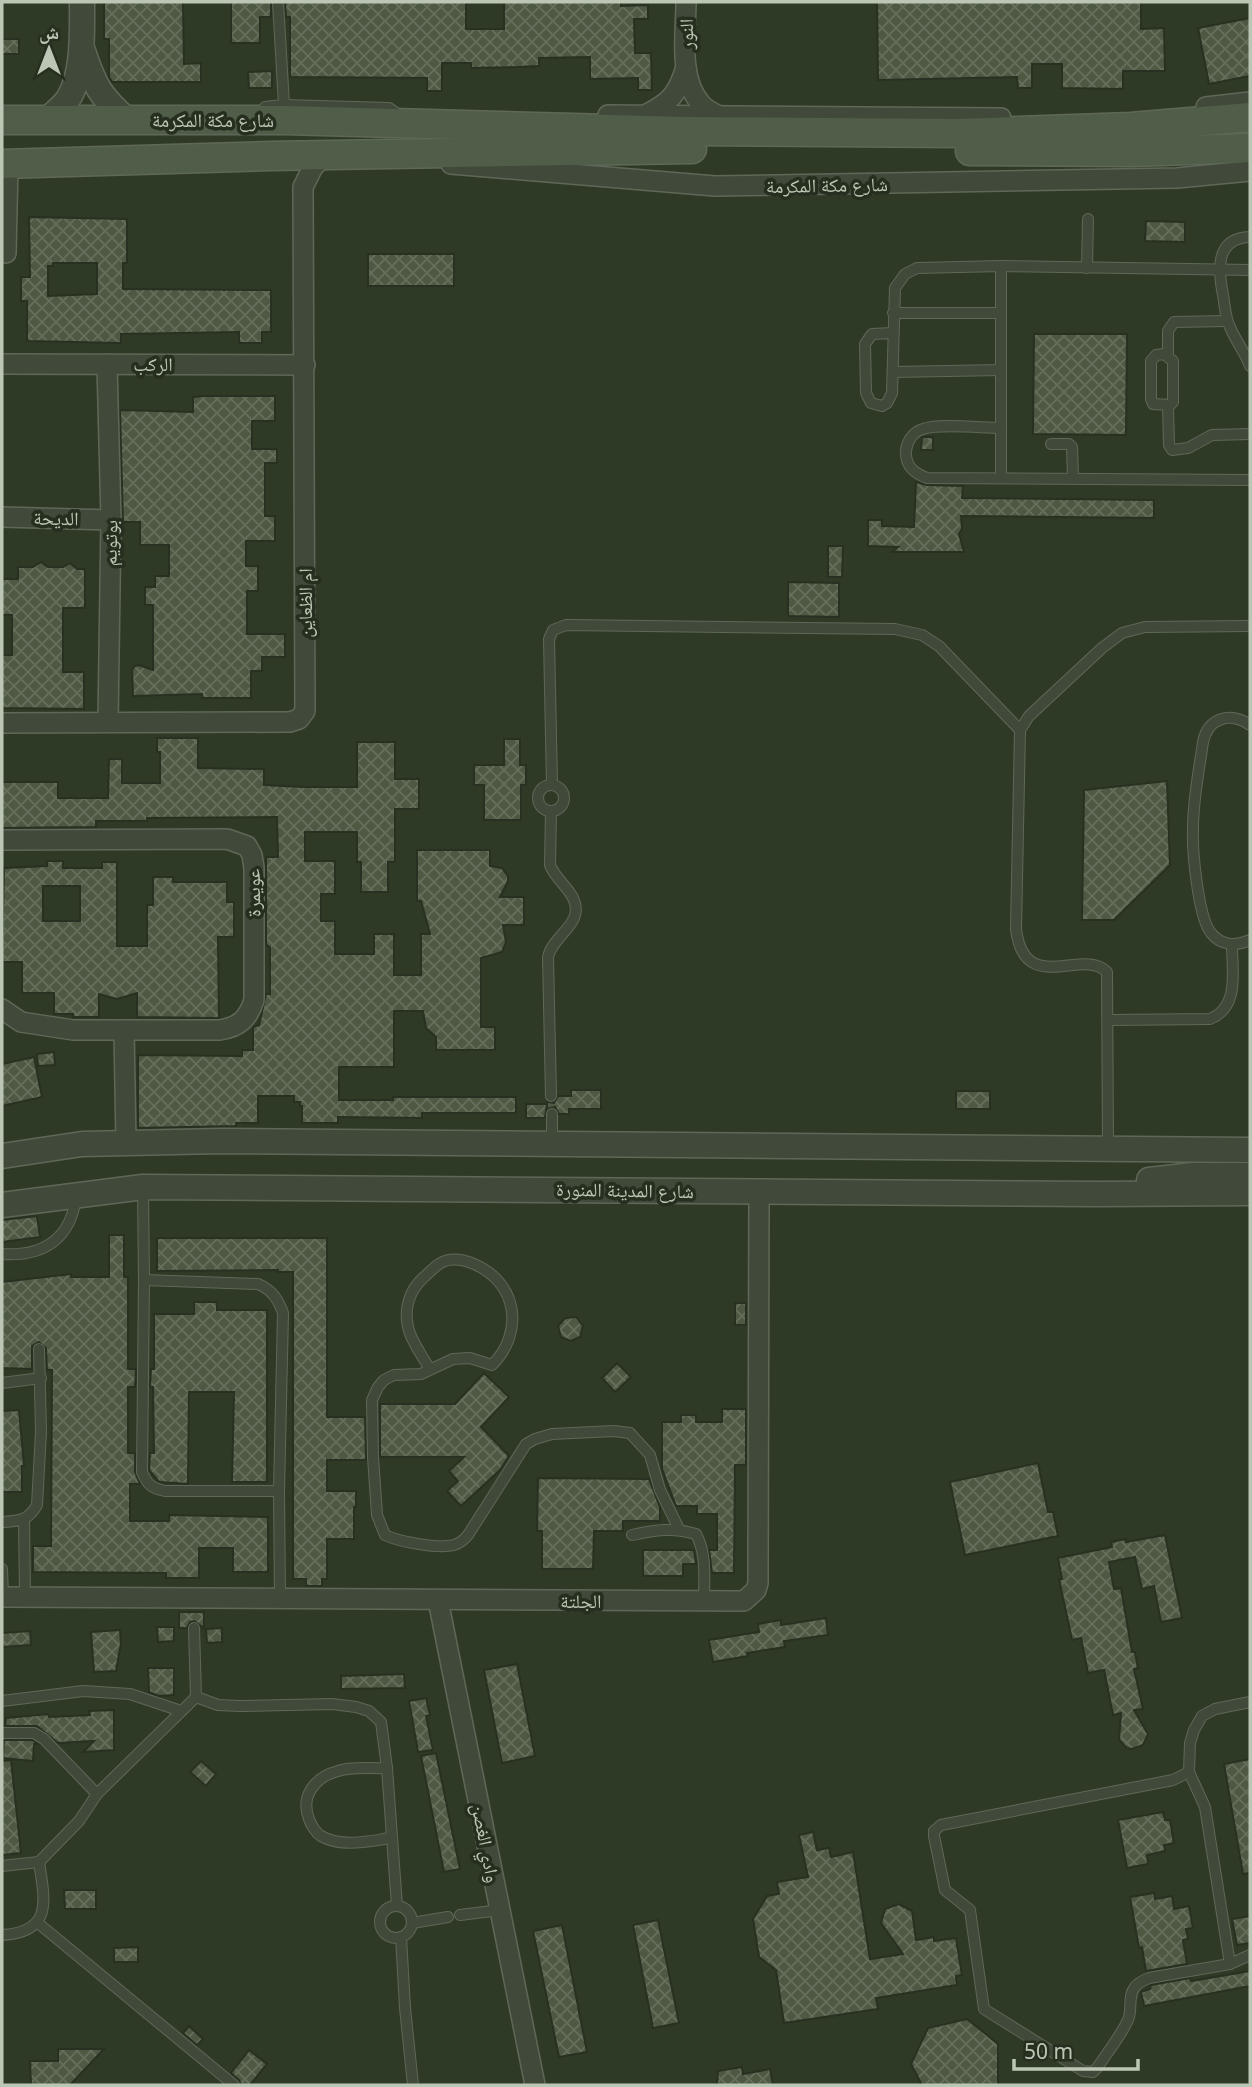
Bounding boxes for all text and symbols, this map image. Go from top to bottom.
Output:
north arrow [14,14,84,84]
text: ش [39,19,59,45]
street label: النور [673,19,699,50]
street label: شارع مكة المكرمة [152,107,274,133]
street label: شارع مكة المكرمة [766,171,888,199]
street label: الركب [133,351,173,377]
street label: الديحة [33,505,79,531]
street label: بوتويم [97,520,123,566]
street label: ام الظعاين [292,568,319,638]
street label: عويمرة [240,868,266,917]
street label: شارع المدينة المنورة [556,1176,694,1204]
street label: الجلتة [560,1588,602,1614]
street label: وادي الغصن [463,1801,506,1885]
scale bar [1014,2028,1138,2072]
text: 50 m [1024,2037,1073,2065]

